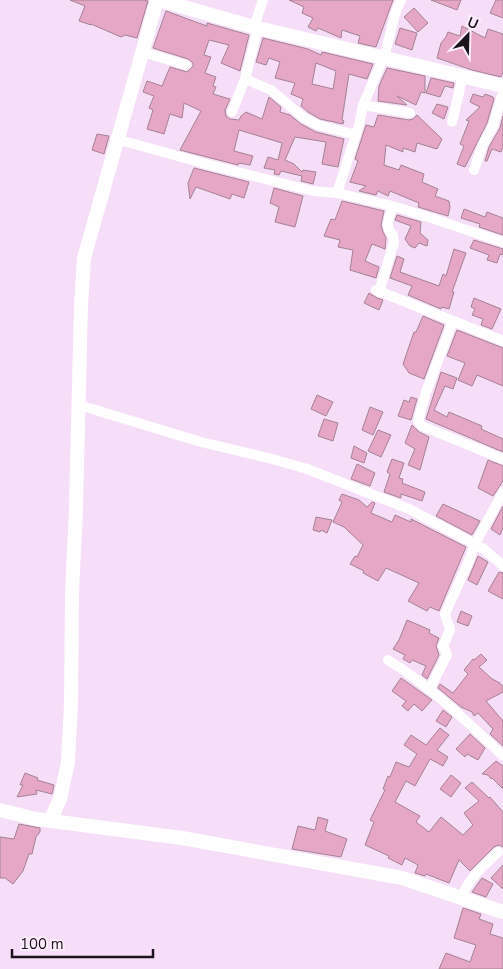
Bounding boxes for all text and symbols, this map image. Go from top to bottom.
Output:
north arrow [443,10,493,60]
text: U [464,13,481,34]
scale bar [12,926,154,958]
text: 100 m [20,934,64,954]

